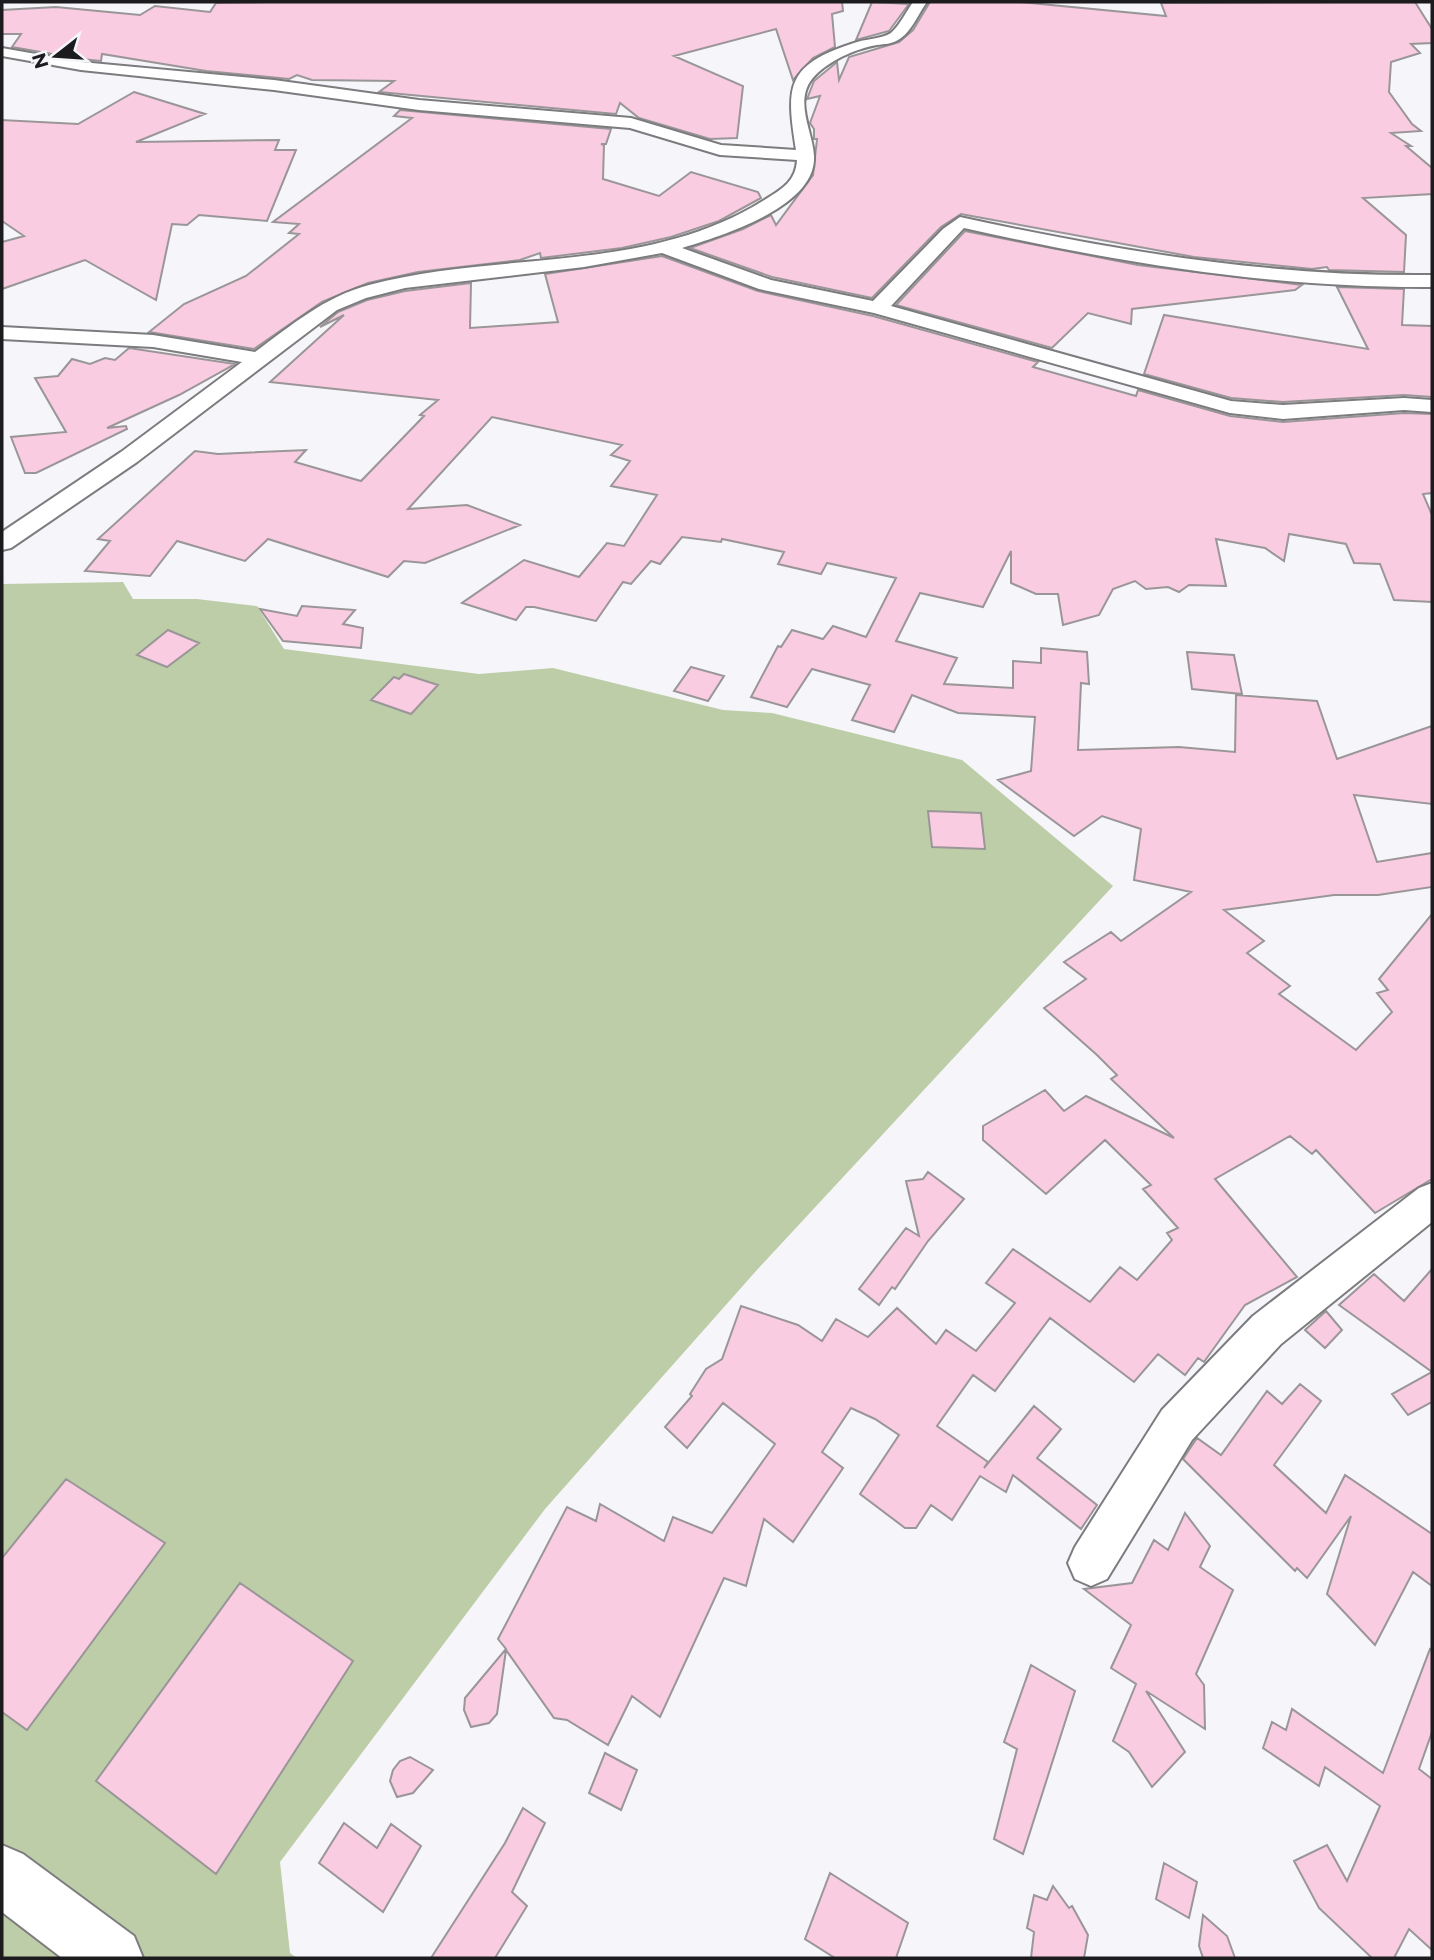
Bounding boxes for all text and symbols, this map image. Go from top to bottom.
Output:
north arrow [21,21,91,91]
text: N [27,50,53,72]

